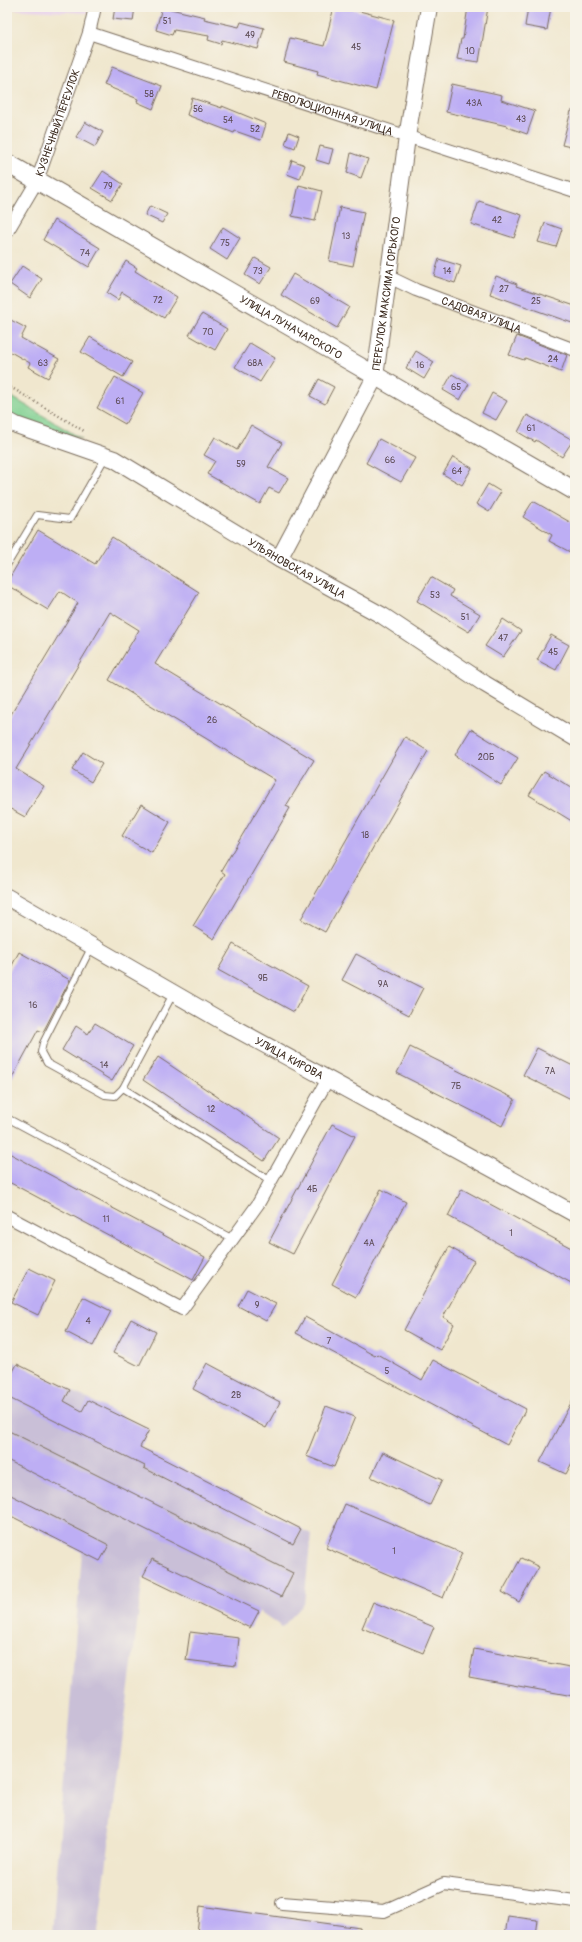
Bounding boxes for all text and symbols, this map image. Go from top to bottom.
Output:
house number: 51 [163,16,171,27]
house number: 49 [245,30,255,41]
house number: 45 [351,42,361,53]
house number: 10 [465,46,475,57]
street label: КУЗНЕЧНЫЙ ПЕРЕУЛОК [33,67,82,178]
street label: РЕВОЛЮЦИОННАЯ УЛИЦА [270,86,395,138]
house number: 58 [144,89,154,100]
house number: 43А [466,98,482,109]
house number: 56 [193,104,203,115]
house number: 43 [516,114,526,125]
house number: 54 [223,115,234,126]
house number: 52 [250,124,260,135]
house number: 79 [103,181,113,192]
house number: 42 [492,215,502,226]
street label: ПЕРЕУЛОК МАКСИМА ГОРЬКОГО [369,216,403,371]
house number: 13 [342,231,350,242]
house number: 75 [220,238,230,249]
house number: 74 [80,248,91,259]
house number: 73 [253,266,263,277]
house number: 14 [443,266,452,277]
house number: 27 [499,284,509,295]
street label: УЛИЦА ЛУНАЧАРСКОГО [238,292,345,362]
street label: САДОВАЯ УЛИЦА [440,294,523,336]
house number: 72 [153,295,163,306]
house number: 69 [310,296,320,307]
house number: 25 [531,296,541,307]
house number: 70 [203,327,213,338]
house number: 24 [548,354,559,365]
house number: 63 [38,358,48,369]
house number: 68А [247,358,263,369]
house number: 16 [416,360,424,371]
house number: 65 [451,382,461,393]
house number: 61 [116,396,124,407]
house number: 61 [527,423,535,434]
house number: 66 [385,455,395,466]
house number: 59 [236,459,246,470]
house number: 64 [452,466,463,477]
street label: УЛЬЯНОВСКАЯ УЛИЦА [246,535,348,601]
house number: 53 [430,590,440,601]
house number: 51 [461,612,469,623]
house number: 47 [498,633,508,644]
house number: 45 [548,647,558,658]
house number: 26 [207,715,217,726]
house number: 20Б [478,752,494,763]
house number: 18 [361,830,369,841]
house number: 9Б [258,973,268,984]
house number: 9А [378,979,388,990]
house number: 16 [29,1000,37,1011]
street label: УЛИЦА КИРОВА [253,1034,326,1082]
house number: 14 [100,1060,109,1071]
house number: 7А [545,1066,555,1077]
house number: 7Б [451,1081,461,1092]
house number: 12 [207,1104,215,1115]
house number: 4Б [307,1184,317,1195]
house number: 11 [102,1214,110,1225]
house number: 1 [509,1228,513,1239]
house number: 4А [363,1238,375,1249]
house number: 9 [255,1300,260,1311]
house number: 4 [85,1316,91,1327]
house number: 7 [327,1336,332,1347]
house number: 5 [385,1366,390,1377]
house number: 2В [231,1390,241,1401]
house number: 1 [392,1546,396,1557]

